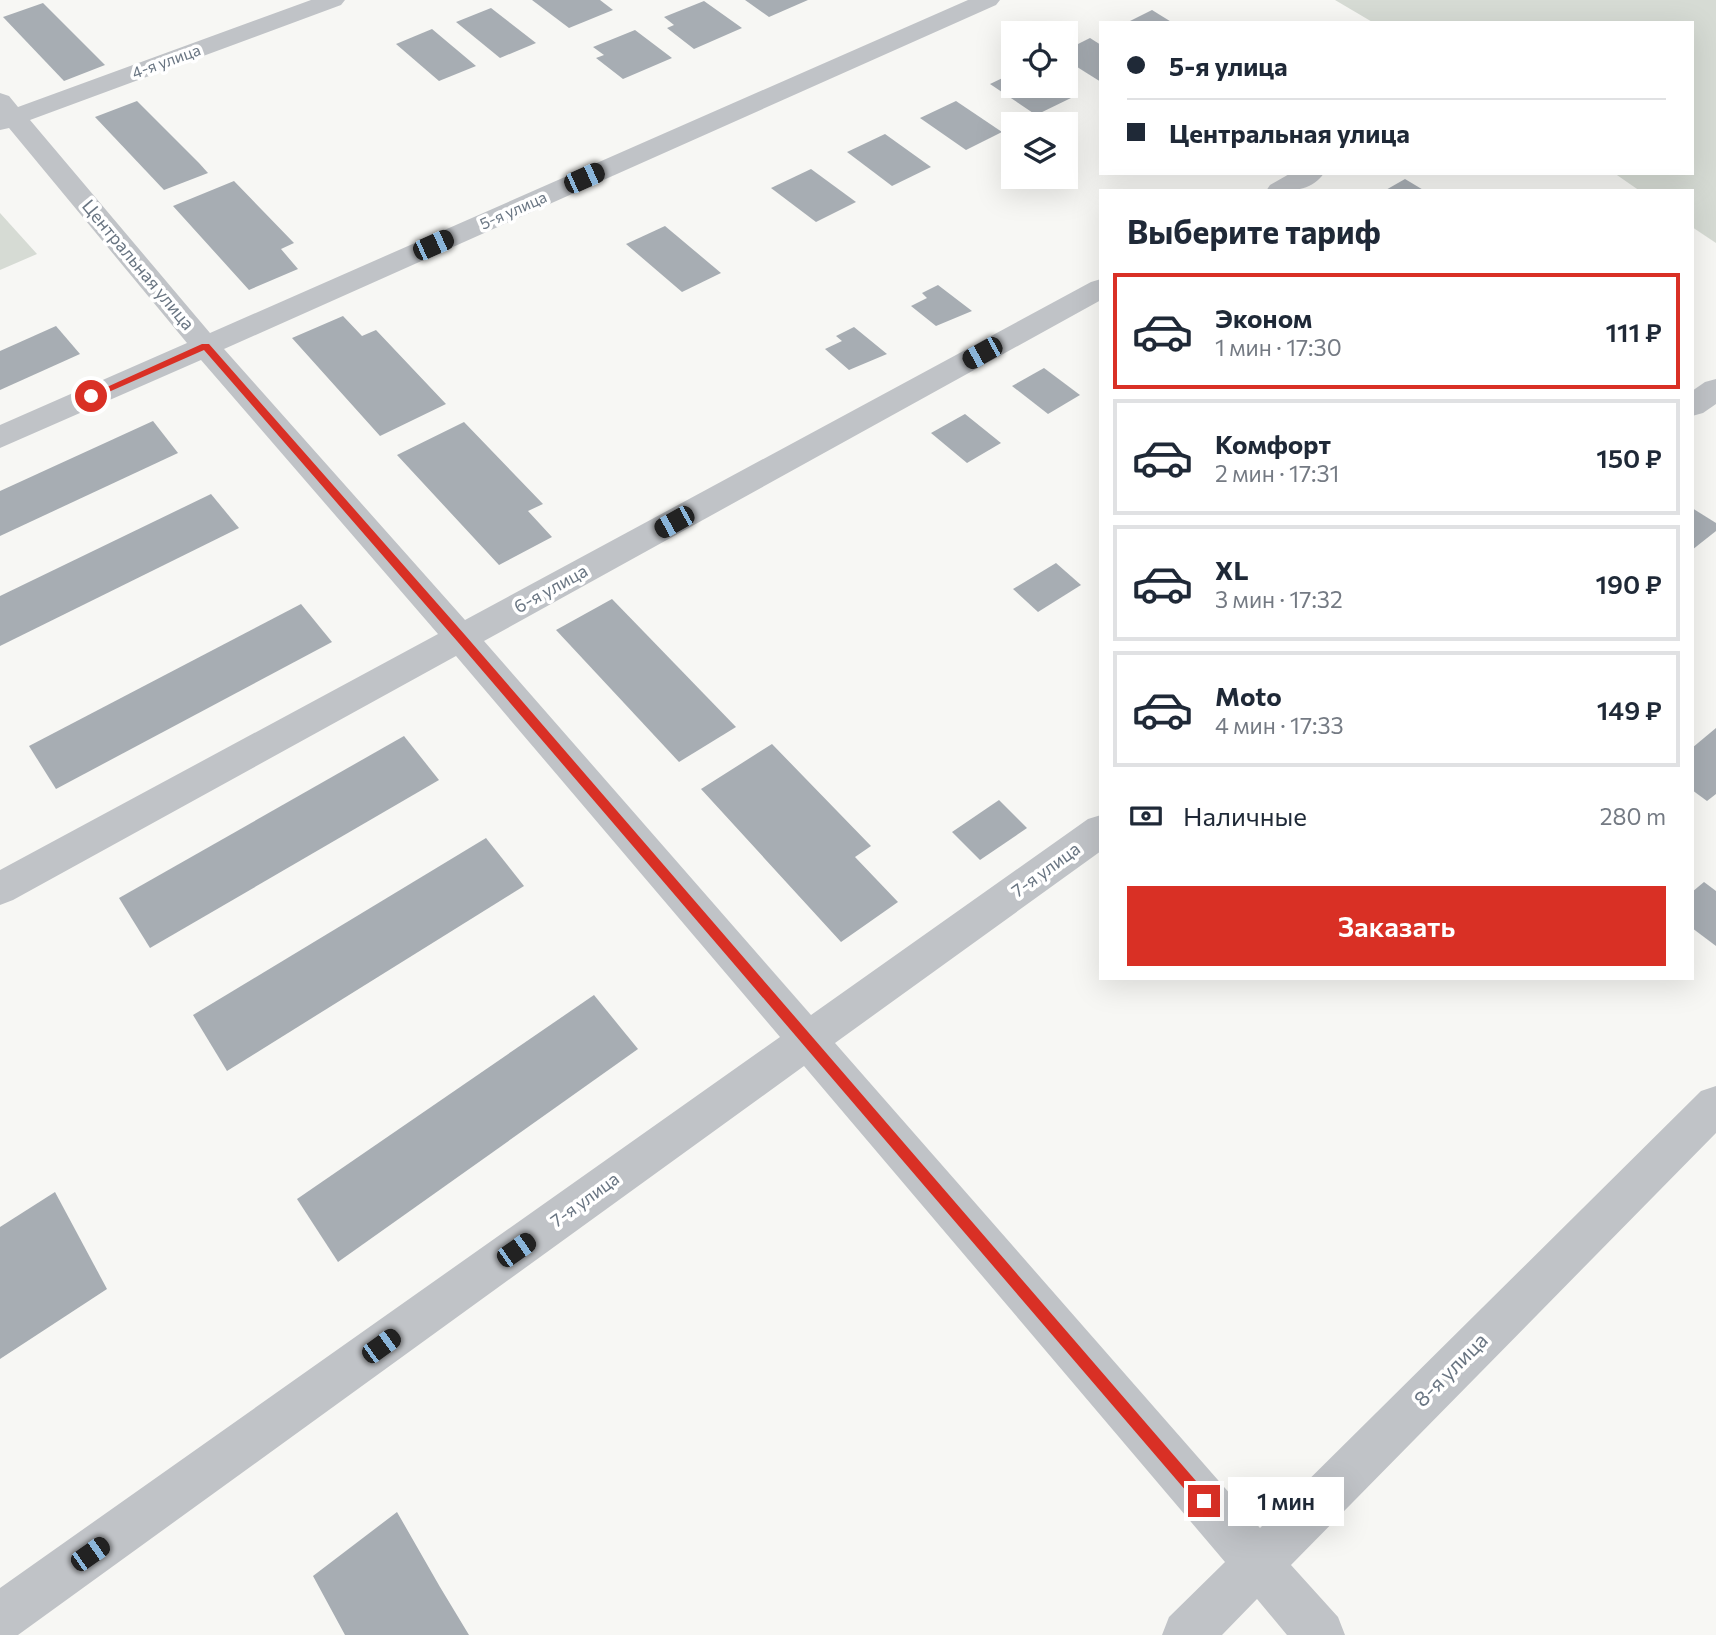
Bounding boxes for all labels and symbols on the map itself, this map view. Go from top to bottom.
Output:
street label: 4-я улица [129,39,203,82]
car [561,160,608,196]
street label: 5-я улица [476,186,549,233]
street label: Центральная улица [78,195,200,334]
car [410,227,457,263]
car [959,334,1006,372]
route start [75,380,107,412]
car [651,503,698,541]
street label: 6-я улица [510,559,591,617]
street label: 7-я улица [1007,837,1084,901]
street label: 7-я улица [546,1167,623,1231]
car [493,1229,540,1271]
car [358,1325,405,1367]
street label: 8-я улица [1408,1327,1492,1411]
callout: 1 мин [1228,1476,1344,1526]
route end [1188,1485,1220,1517]
car [67,1533,114,1575]

